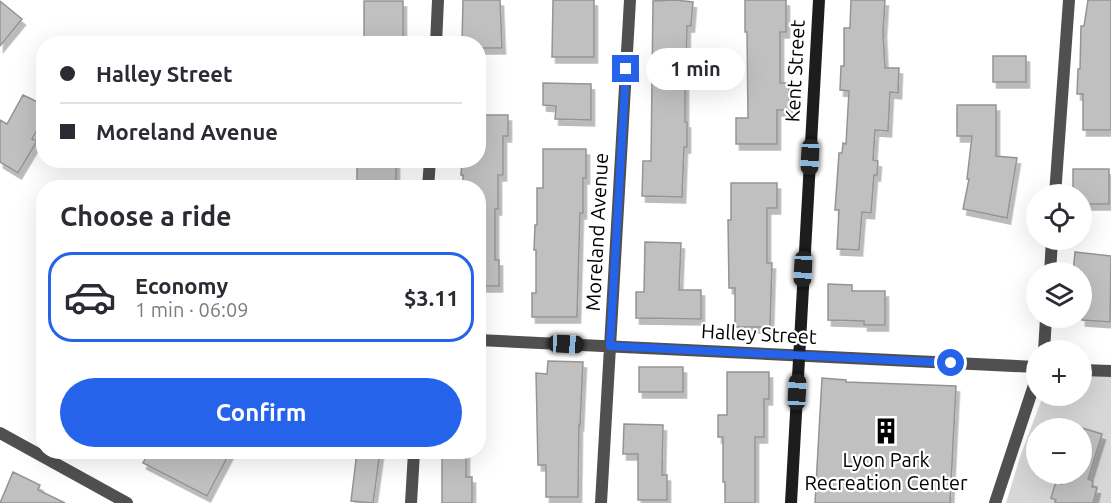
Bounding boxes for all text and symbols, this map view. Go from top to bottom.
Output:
street label: Kent Street [780,19,809,123]
callout: 1 min [647,48,746,90]
route end [612,55,639,82]
text: 1 min [670,57,721,80]
text: Halley Street [96,61,232,86]
text: Moreland Avenue [96,119,278,144]
car [800,139,820,175]
street label: Moreland Avenue [581,152,612,312]
map controls [1026,184,1092,484]
button: locate [1026,184,1092,250]
text: Choose a ride [60,201,232,231]
car [793,251,813,287]
button: layers [1026,262,1092,328]
icon: car [63,270,117,324]
text: Economy [135,273,228,298]
text: $3.11 [404,285,459,310]
text: 1 min · 06:09 [135,298,249,321]
street label: Halley Street [701,319,818,348]
car [548,334,584,354]
button: + [1026,340,1092,406]
route start [937,349,964,376]
car [787,374,807,410]
button: Confirm [60,378,462,447]
building icon: Lyon Park Recreation Center [871,416,901,446]
button: − [1026,418,1092,484]
place label: Lyon Park Recreation Center [804,448,968,494]

